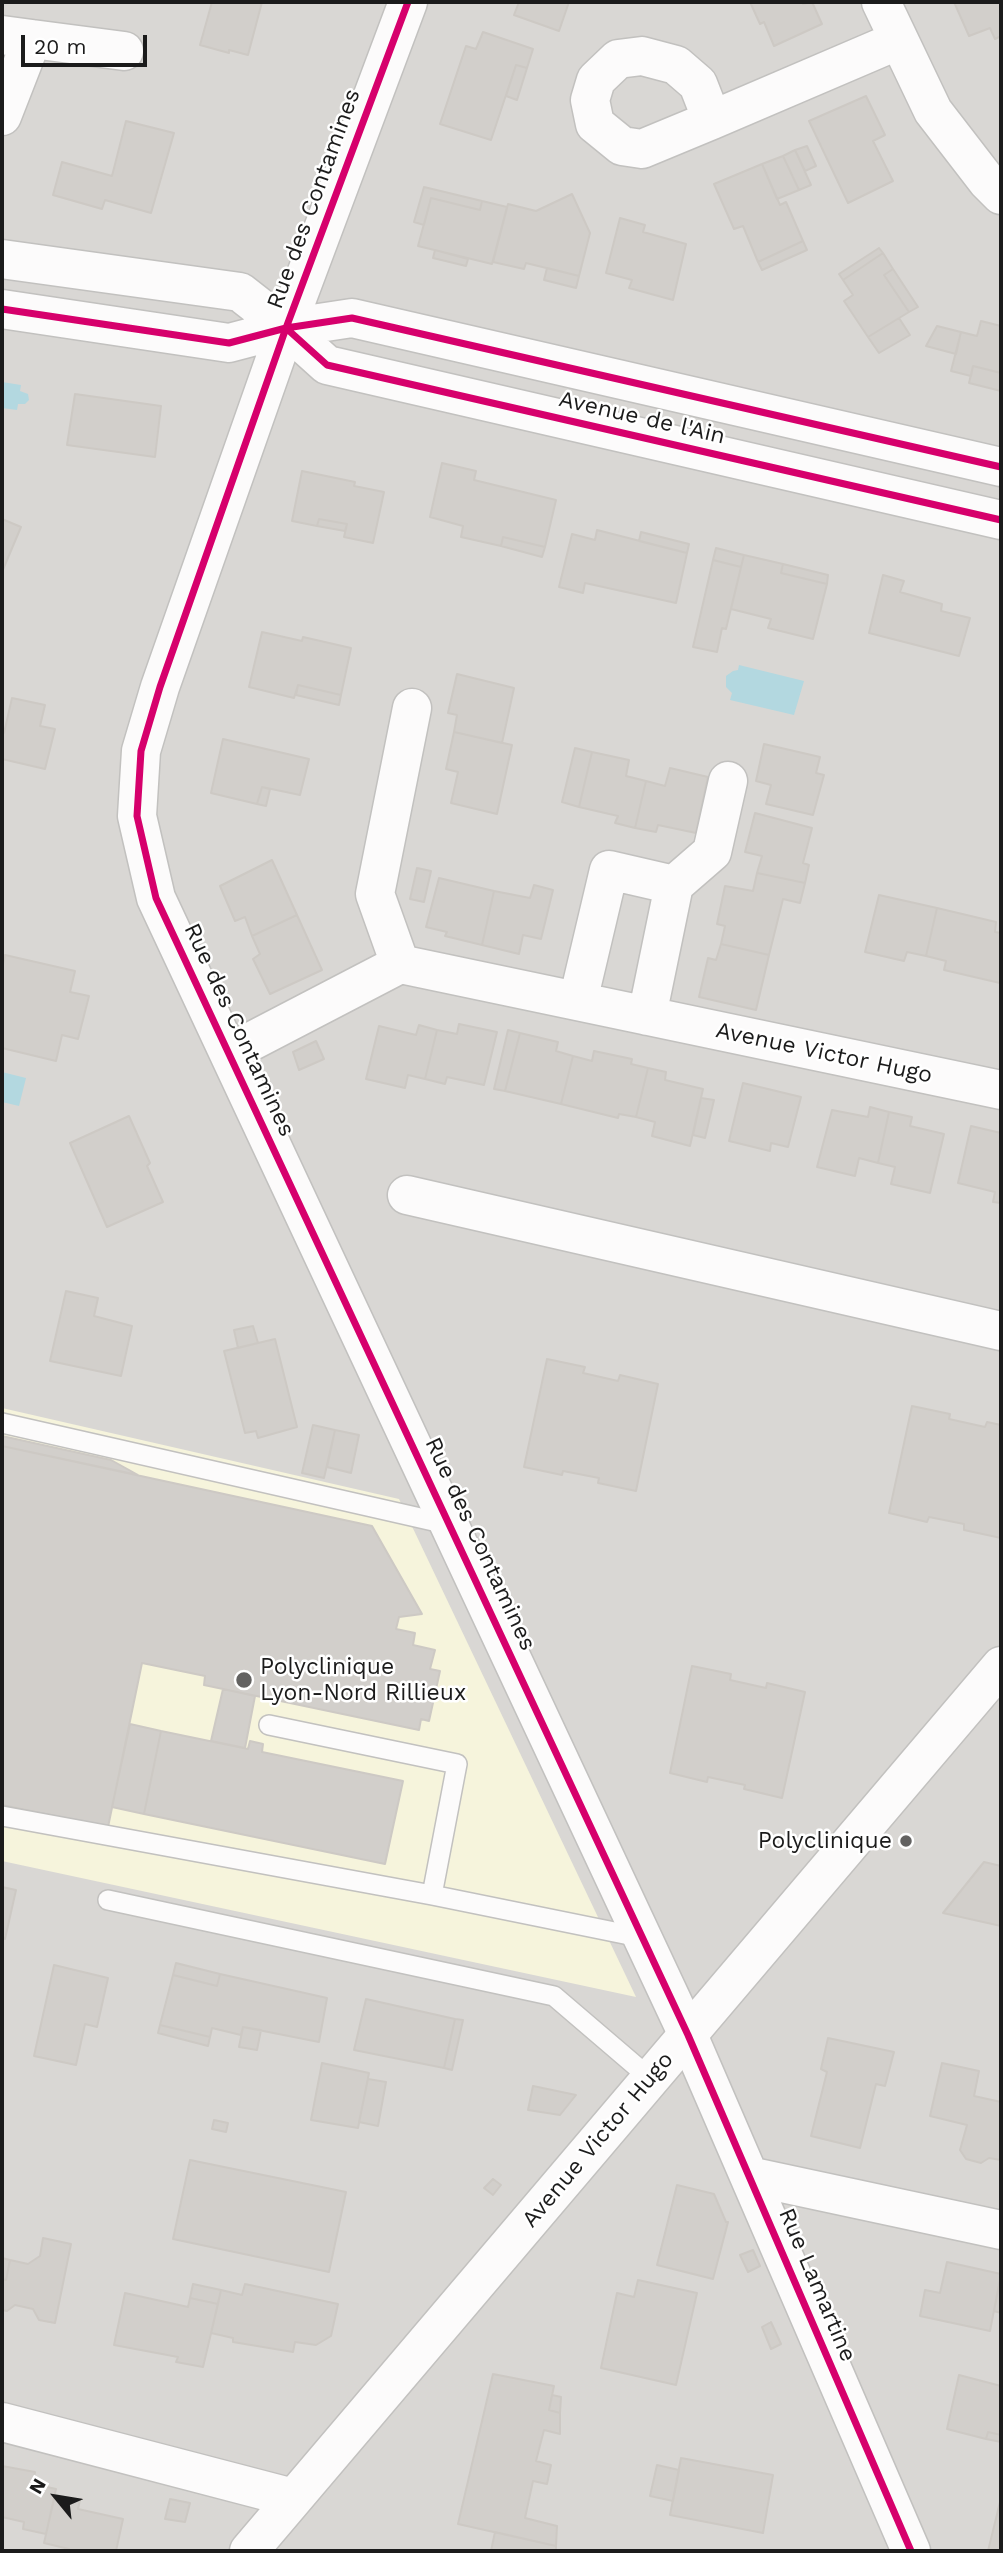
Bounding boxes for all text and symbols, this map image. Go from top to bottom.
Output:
scale bar [24,21,150,65]
text: 20 m [34,34,86,59]
street label: Rue des Contamines [261,85,367,313]
street label: Avenue de l'Ain [556,385,728,451]
street label: Rue des Contamines [177,919,301,1141]
street label: Avenue Victor Hugo [713,1017,935,1089]
street label: Rue des Contamines [418,1433,542,1655]
place label: Polyclinique Lyon-Nord Rillieux [260,1653,466,1707]
marker: Polyclinique Lyon-Nord Rillieux [234,1670,254,1690]
place label: Polyclinique [758,1827,892,1855]
marker: Polyclinique [898,1833,914,1849]
street label: Avenue Victor Hugo [517,2047,679,2233]
street label: Rue Lamartine [772,2204,862,2366]
north arrow [21,2462,91,2532]
text: N [24,2474,51,2498]

